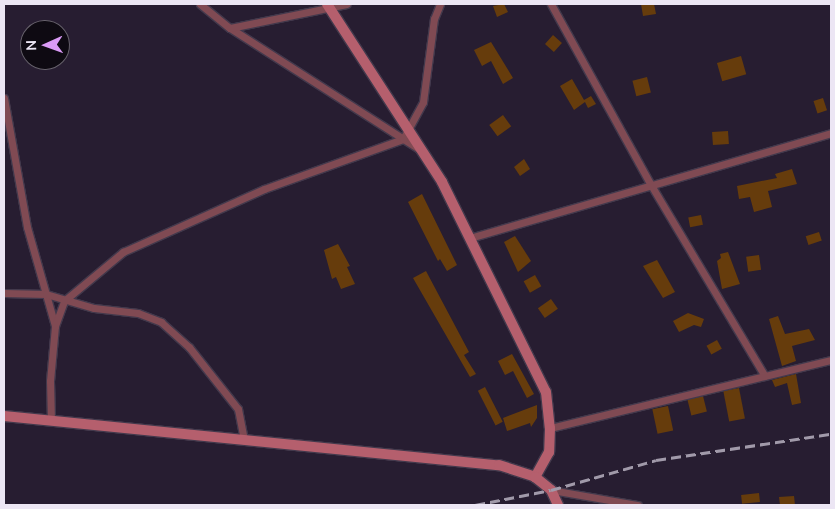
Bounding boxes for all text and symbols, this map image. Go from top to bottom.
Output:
north arrow [20,20,70,70]
text: N [22,40,40,51]

